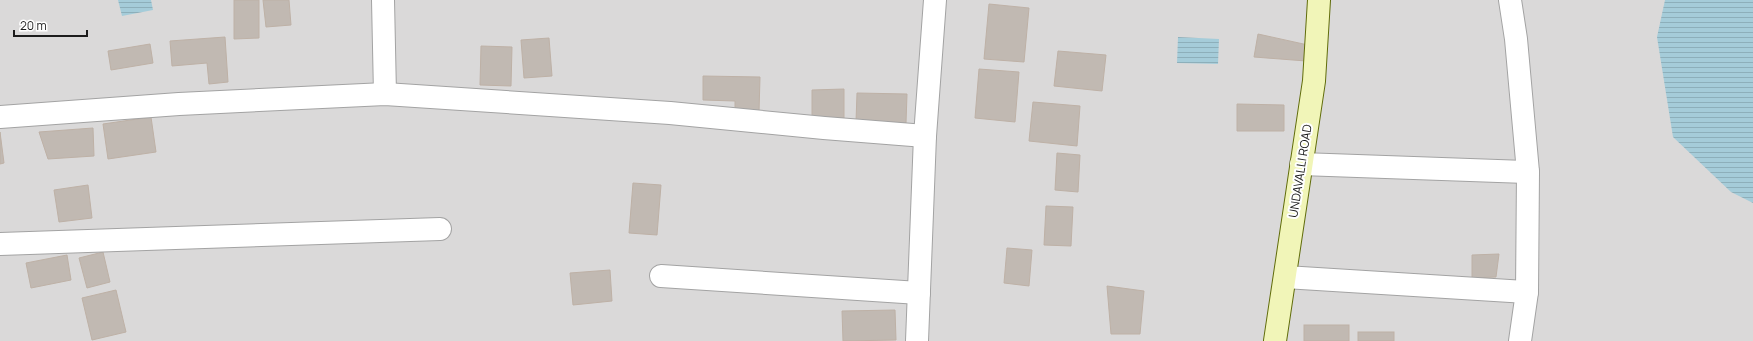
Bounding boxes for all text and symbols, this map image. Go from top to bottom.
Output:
scale bar [14,12,87,38]
text: 20 m [20,17,47,34]
street label: UNDAVALLI ROAD [1284,123,1316,219]

